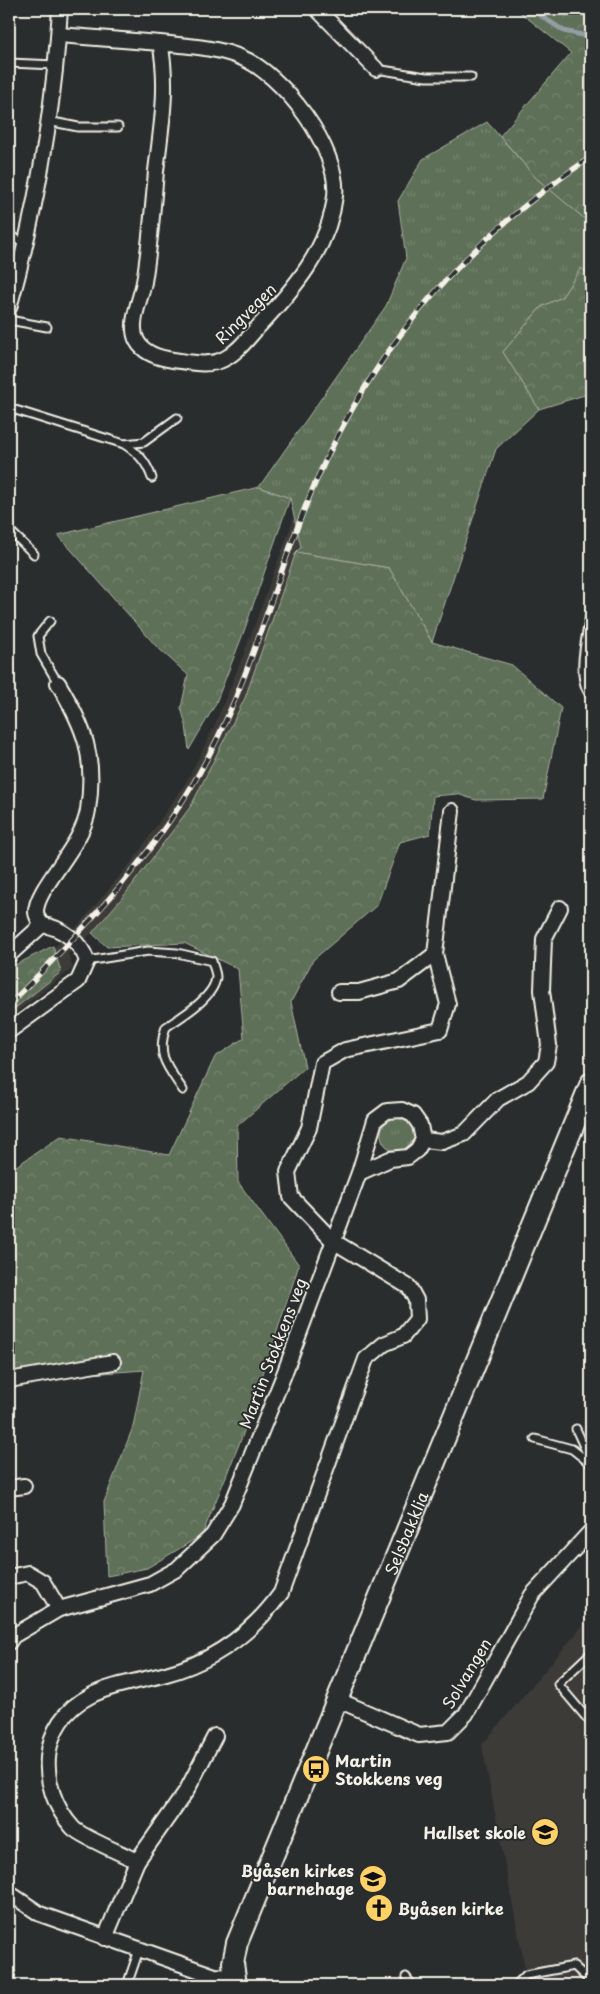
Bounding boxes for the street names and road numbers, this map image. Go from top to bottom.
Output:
street label: Ringvegen [209,277,281,349]
street label: Martin Stokkens veg [232,1274,312,1432]
street label: Selsbakklia [378,1487,434,1578]
street label: Solvangen [435,1633,497,1713]

